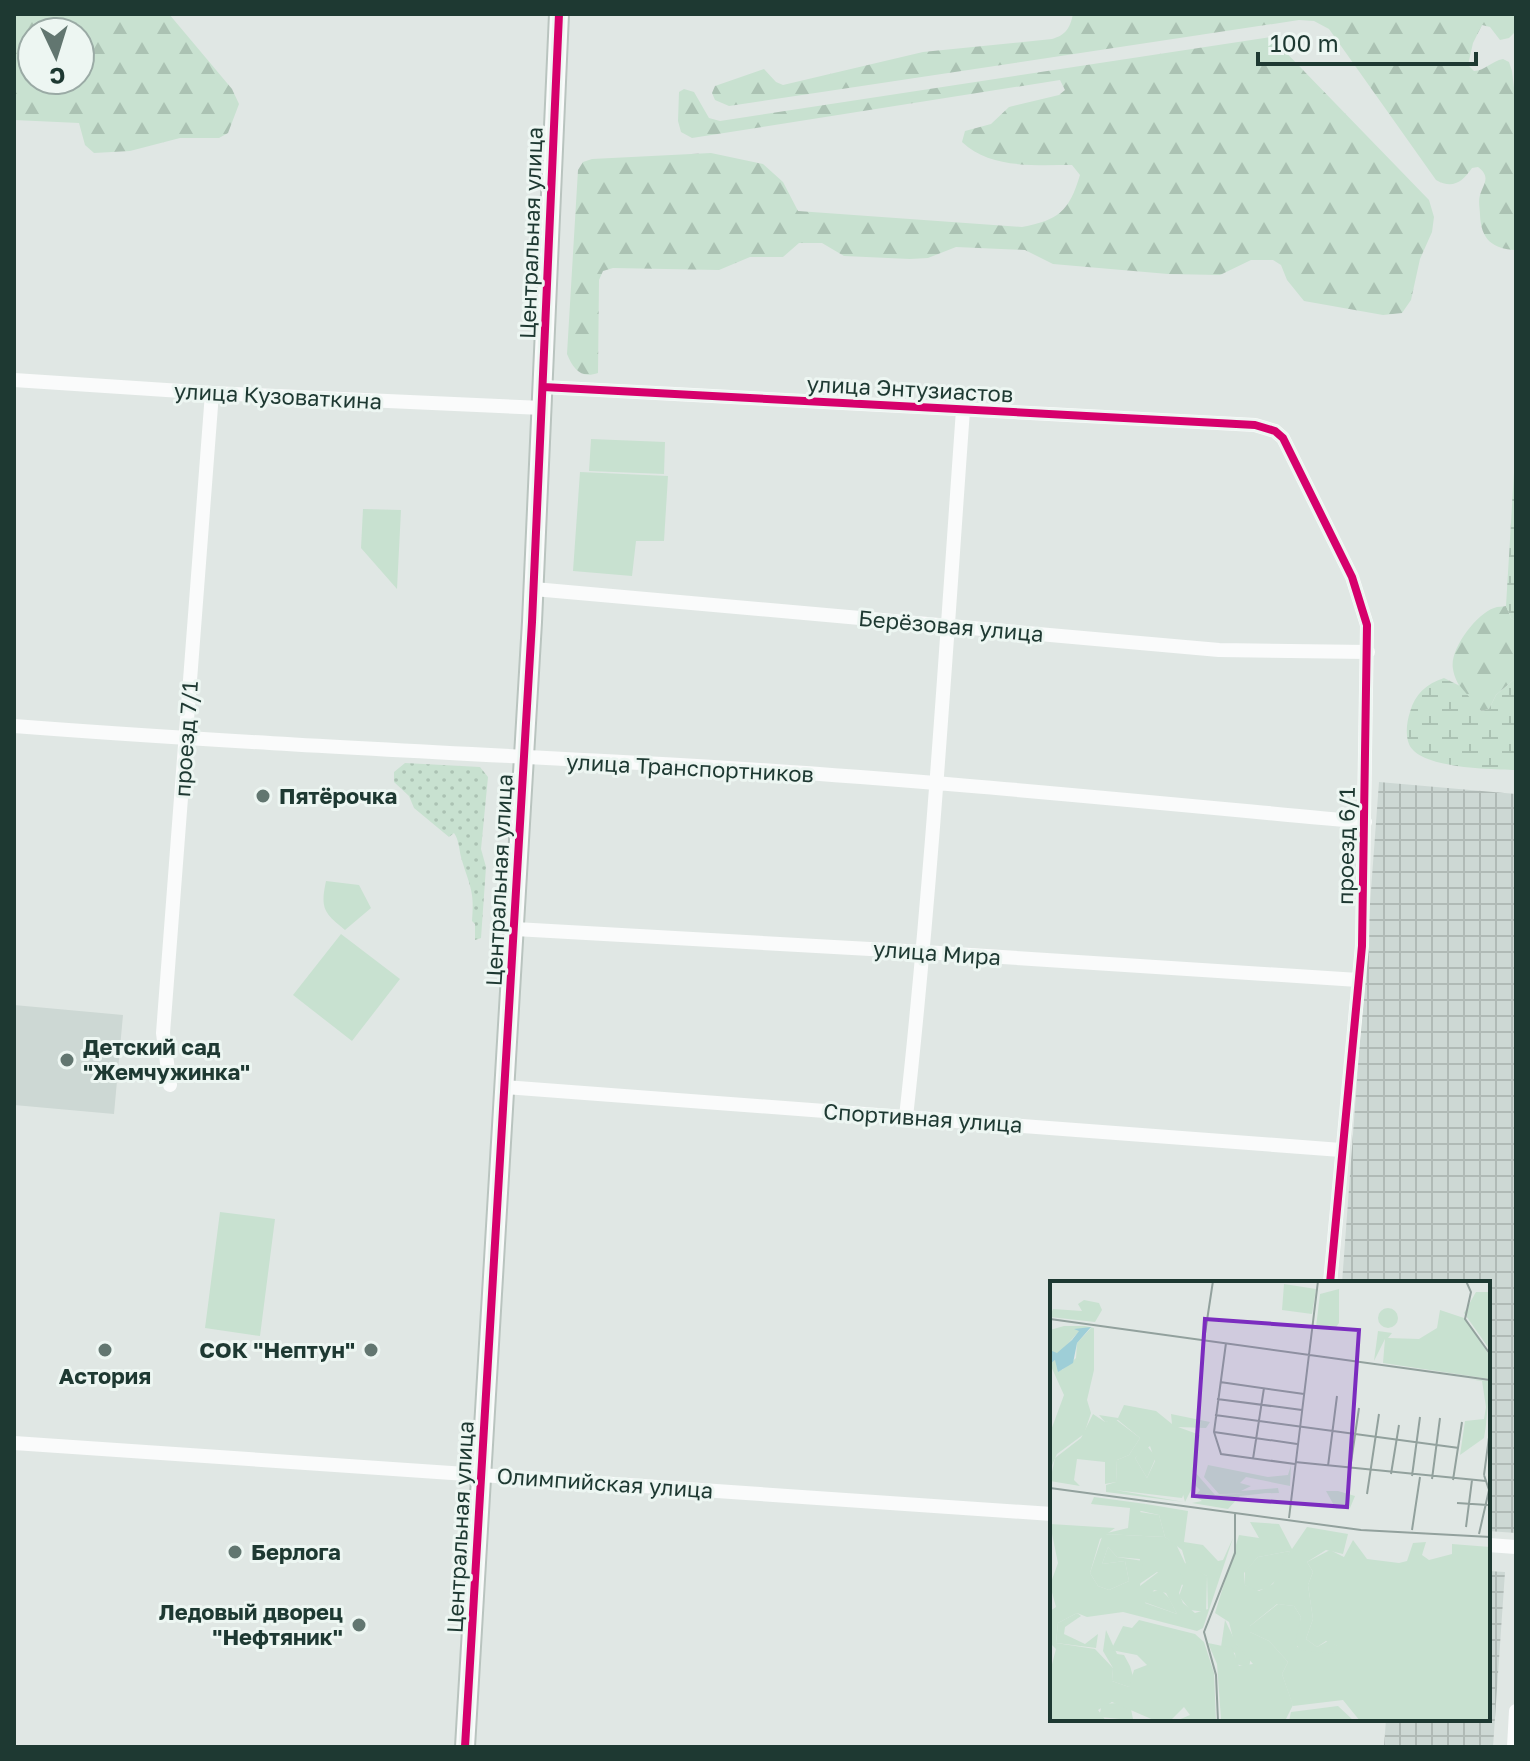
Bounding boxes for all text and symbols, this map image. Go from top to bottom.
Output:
north arrow [16,16,96,96]
scale bar [1258,16,1476,66]
text: 100 m [1270,28,1339,57]
text: С [49,62,66,90]
street label: Центральная улица [513,126,548,340]
street label: улица Энтузиастов [806,370,1014,407]
street label: улица Кузоваткина [173,377,383,414]
street label: Берёзовая улица [857,604,1045,647]
street label: проезд 7/1 [168,680,203,798]
street label: улица Транспортников [565,748,815,787]
street label: Центральная улица [479,773,518,987]
place label: Пятёрочка [279,782,397,809]
marker: Пятёрочка [254,787,272,805]
street label: проезд 6/1 [1331,787,1360,905]
street label: улица Мира [872,935,1002,970]
place label: Детский сад "Жемчужинка" [83,1033,250,1085]
marker: Детский сад "Жемчужинка" [58,1051,76,1069]
street label: Спортивная улица [823,1097,1024,1138]
inset map [1050,1281,1490,1721]
place label: СОК "Нептун" [199,1336,355,1363]
marker: Астория [96,1341,114,1359]
marker: СОК "Нептун" [362,1341,380,1359]
place label: Астория [59,1362,151,1389]
street label: Центральная улица [440,1420,479,1634]
street label: Олимпийская улица [496,1461,714,1504]
place label: Берлога [251,1538,341,1565]
marker: Берлога [226,1543,244,1561]
place label: Ледовый дворец "Нефтяник" [159,1598,343,1650]
marker: Ледовый дворец "Нефтяник" [350,1616,368,1634]

